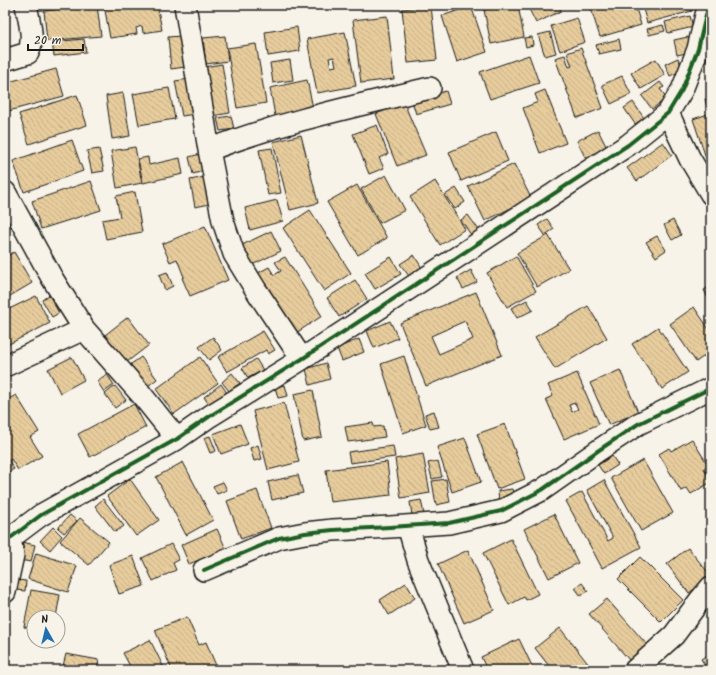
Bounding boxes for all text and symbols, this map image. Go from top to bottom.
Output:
scale bar [28,26,83,52]
text: 20 m [34,31,62,50]
north arrow [26,609,66,649]
text: N [40,611,49,629]

